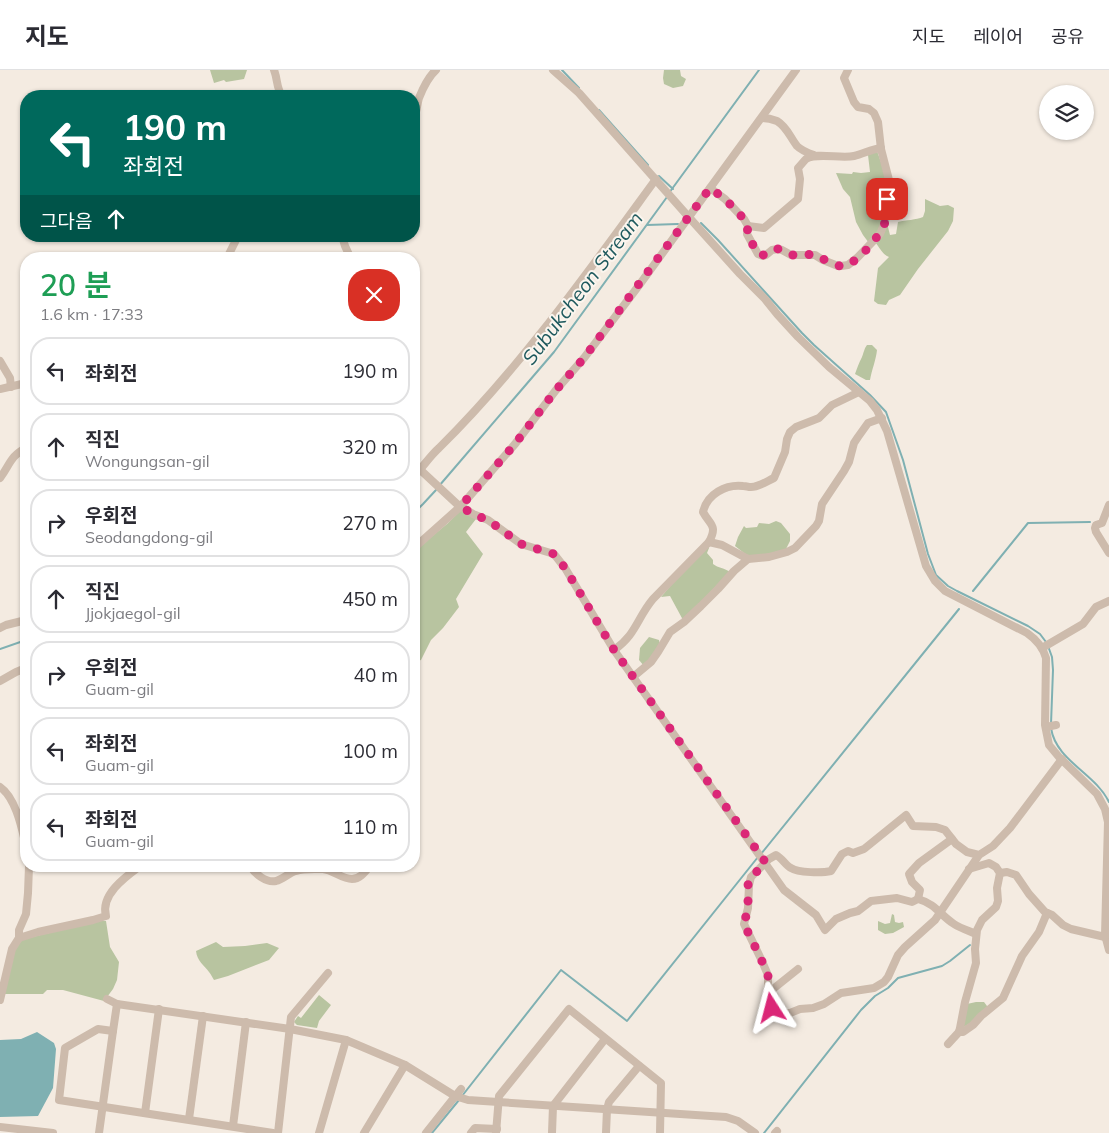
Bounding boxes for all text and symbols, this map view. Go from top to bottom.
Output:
text: 지도 [25,21,69,51]
text: 지도 [912,25,945,48]
text: 레이어 [973,25,1023,48]
text: 공유 [1051,25,1084,48]
map controls [1039,85,1094,140]
button: layers [1039,85,1094,140]
text: 190 m [123,105,227,149]
icon: left [40,110,105,175]
text: 좌회전 [123,152,184,180]
pin [866,178,908,220]
icon: arrive [873,185,901,213]
icon: ahead [102,205,130,233]
water label: Subukcheon Stream [516,206,648,370]
text: 그다음 [40,209,92,233]
text: 20 분 [40,266,112,304]
button: close [348,269,400,321]
text: 1.6 km · 17:33 [40,304,143,324]
icon: left [42,357,70,385]
text: 190 m [342,359,398,383]
text: 좌회전 [85,361,137,385]
text: 직진 [85,427,120,451]
icon: ahead [42,433,70,461]
text: 320 m [342,435,398,459]
text: Wongungsan-gil [85,451,210,471]
text: 우회전 [85,503,137,527]
icon: right [42,509,70,537]
text: 270 m [342,511,398,535]
text: Seodangdong-gil [85,527,213,547]
text: 직진 [85,579,120,603]
icon: ahead [42,585,70,613]
text: 450 m [342,587,398,611]
text: Jjokjaegol-gil [85,603,181,623]
text: 우회전 [85,655,137,679]
icon: right [42,661,70,689]
text: 40 m [354,663,398,687]
text: Guam-gil [85,679,154,699]
text: 좌회전 [85,731,137,755]
icon: left [42,737,70,765]
text: 100 m [342,739,398,763]
text: Guam-gil [85,755,154,775]
text: 좌회전 [85,807,137,831]
icon: left [42,813,70,841]
text: 110 m [342,815,398,839]
text: Guam-gil [85,831,154,851]
position arrow [745,981,797,1033]

